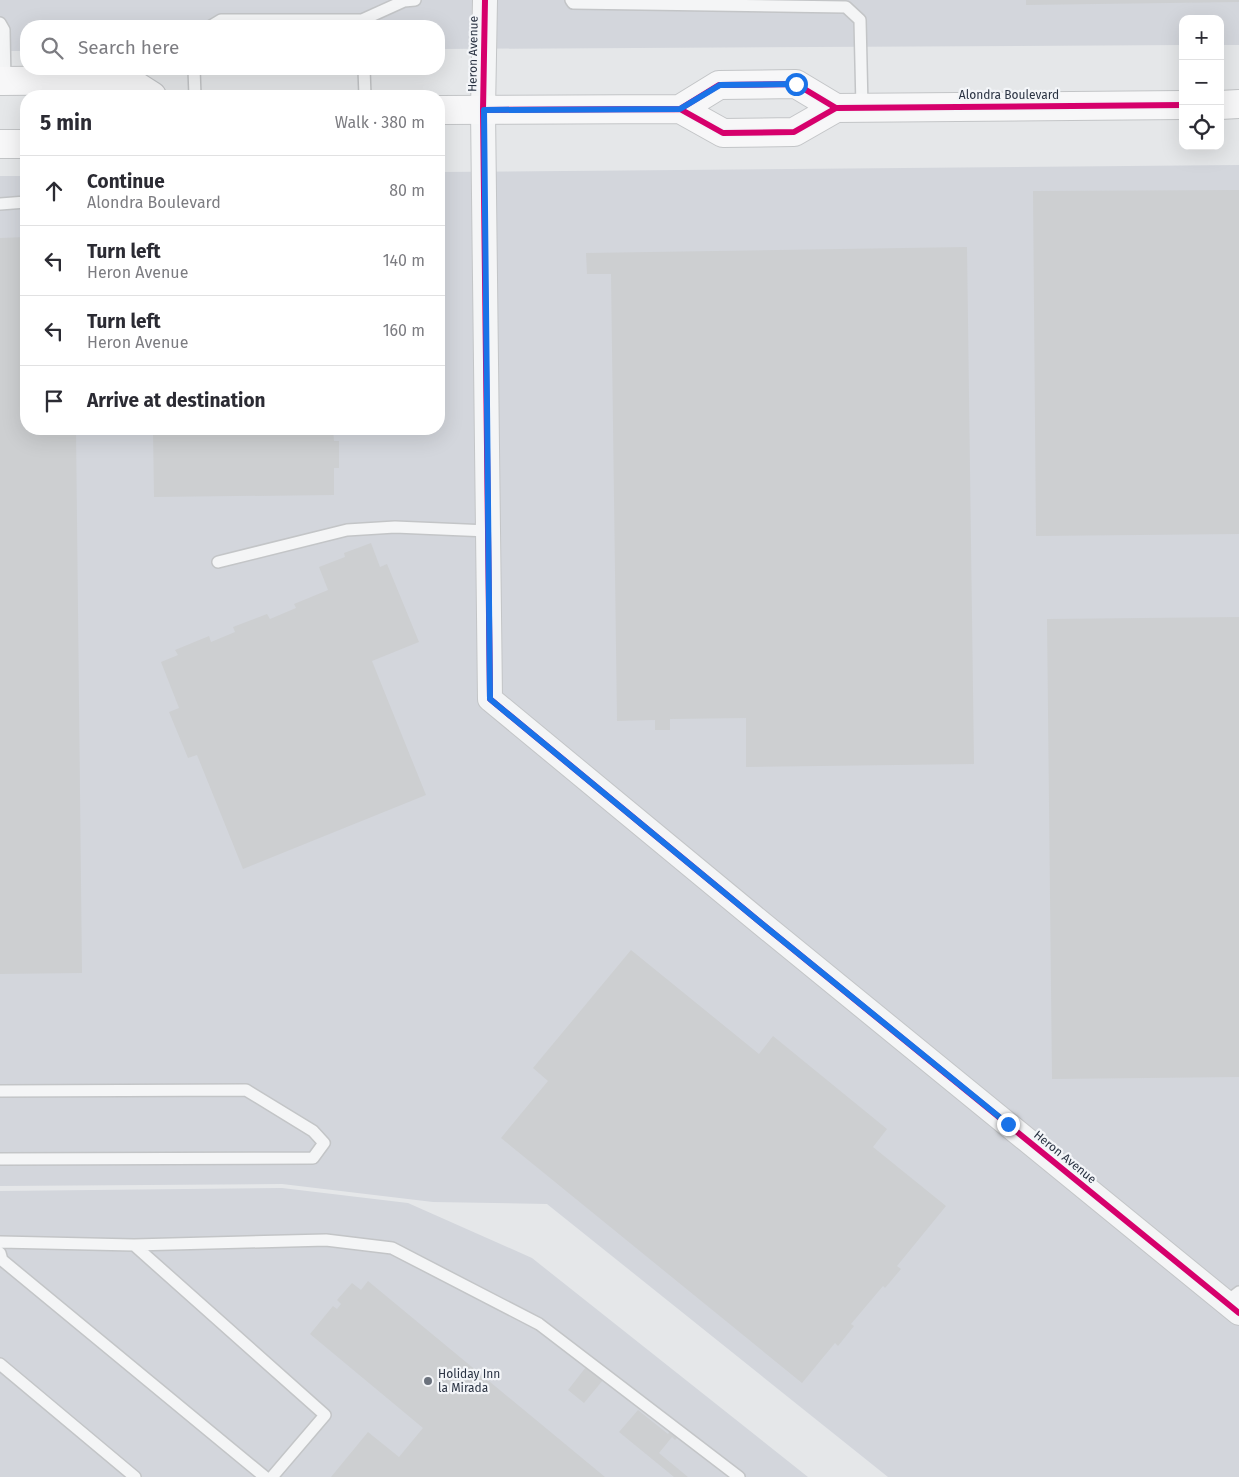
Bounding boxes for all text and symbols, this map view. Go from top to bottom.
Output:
map controls [1179,15,1224,150]
button: + [1179,15,1224,60]
street label: Heron Avenue [465,16,481,92]
search box [20,20,445,75]
icon: search [38,34,66,62]
text: Search here [78,36,179,59]
button: − [1179,60,1224,105]
route start [785,73,808,96]
street label: Alondra Boulevard [959,88,1059,102]
button: locate [1179,105,1224,150]
text: 5 min [40,110,92,136]
text: Walk · 380 m [335,113,425,132]
text: Continue [87,170,165,193]
icon: ahead [40,177,68,205]
text: 80 m [389,181,425,200]
text: Alondra Boulevard [87,193,221,212]
text: Turn left [87,240,161,263]
icon: left [40,247,68,275]
text: 140 m [383,251,425,270]
text: Heron Avenue [87,263,188,282]
text: Turn left [87,310,161,333]
icon: left [40,317,68,345]
text: 160 m [383,321,425,340]
text: Heron Avenue [87,333,188,352]
icon: arrive [40,387,68,415]
text: Arrive at destination [87,389,266,412]
route end [997,1113,1020,1136]
street label: Heron Avenue [1031,1128,1099,1186]
place label: Holiday Inn la Mirada [438,1367,500,1395]
marker: Holiday Inn la Mirada [422,1375,434,1387]

